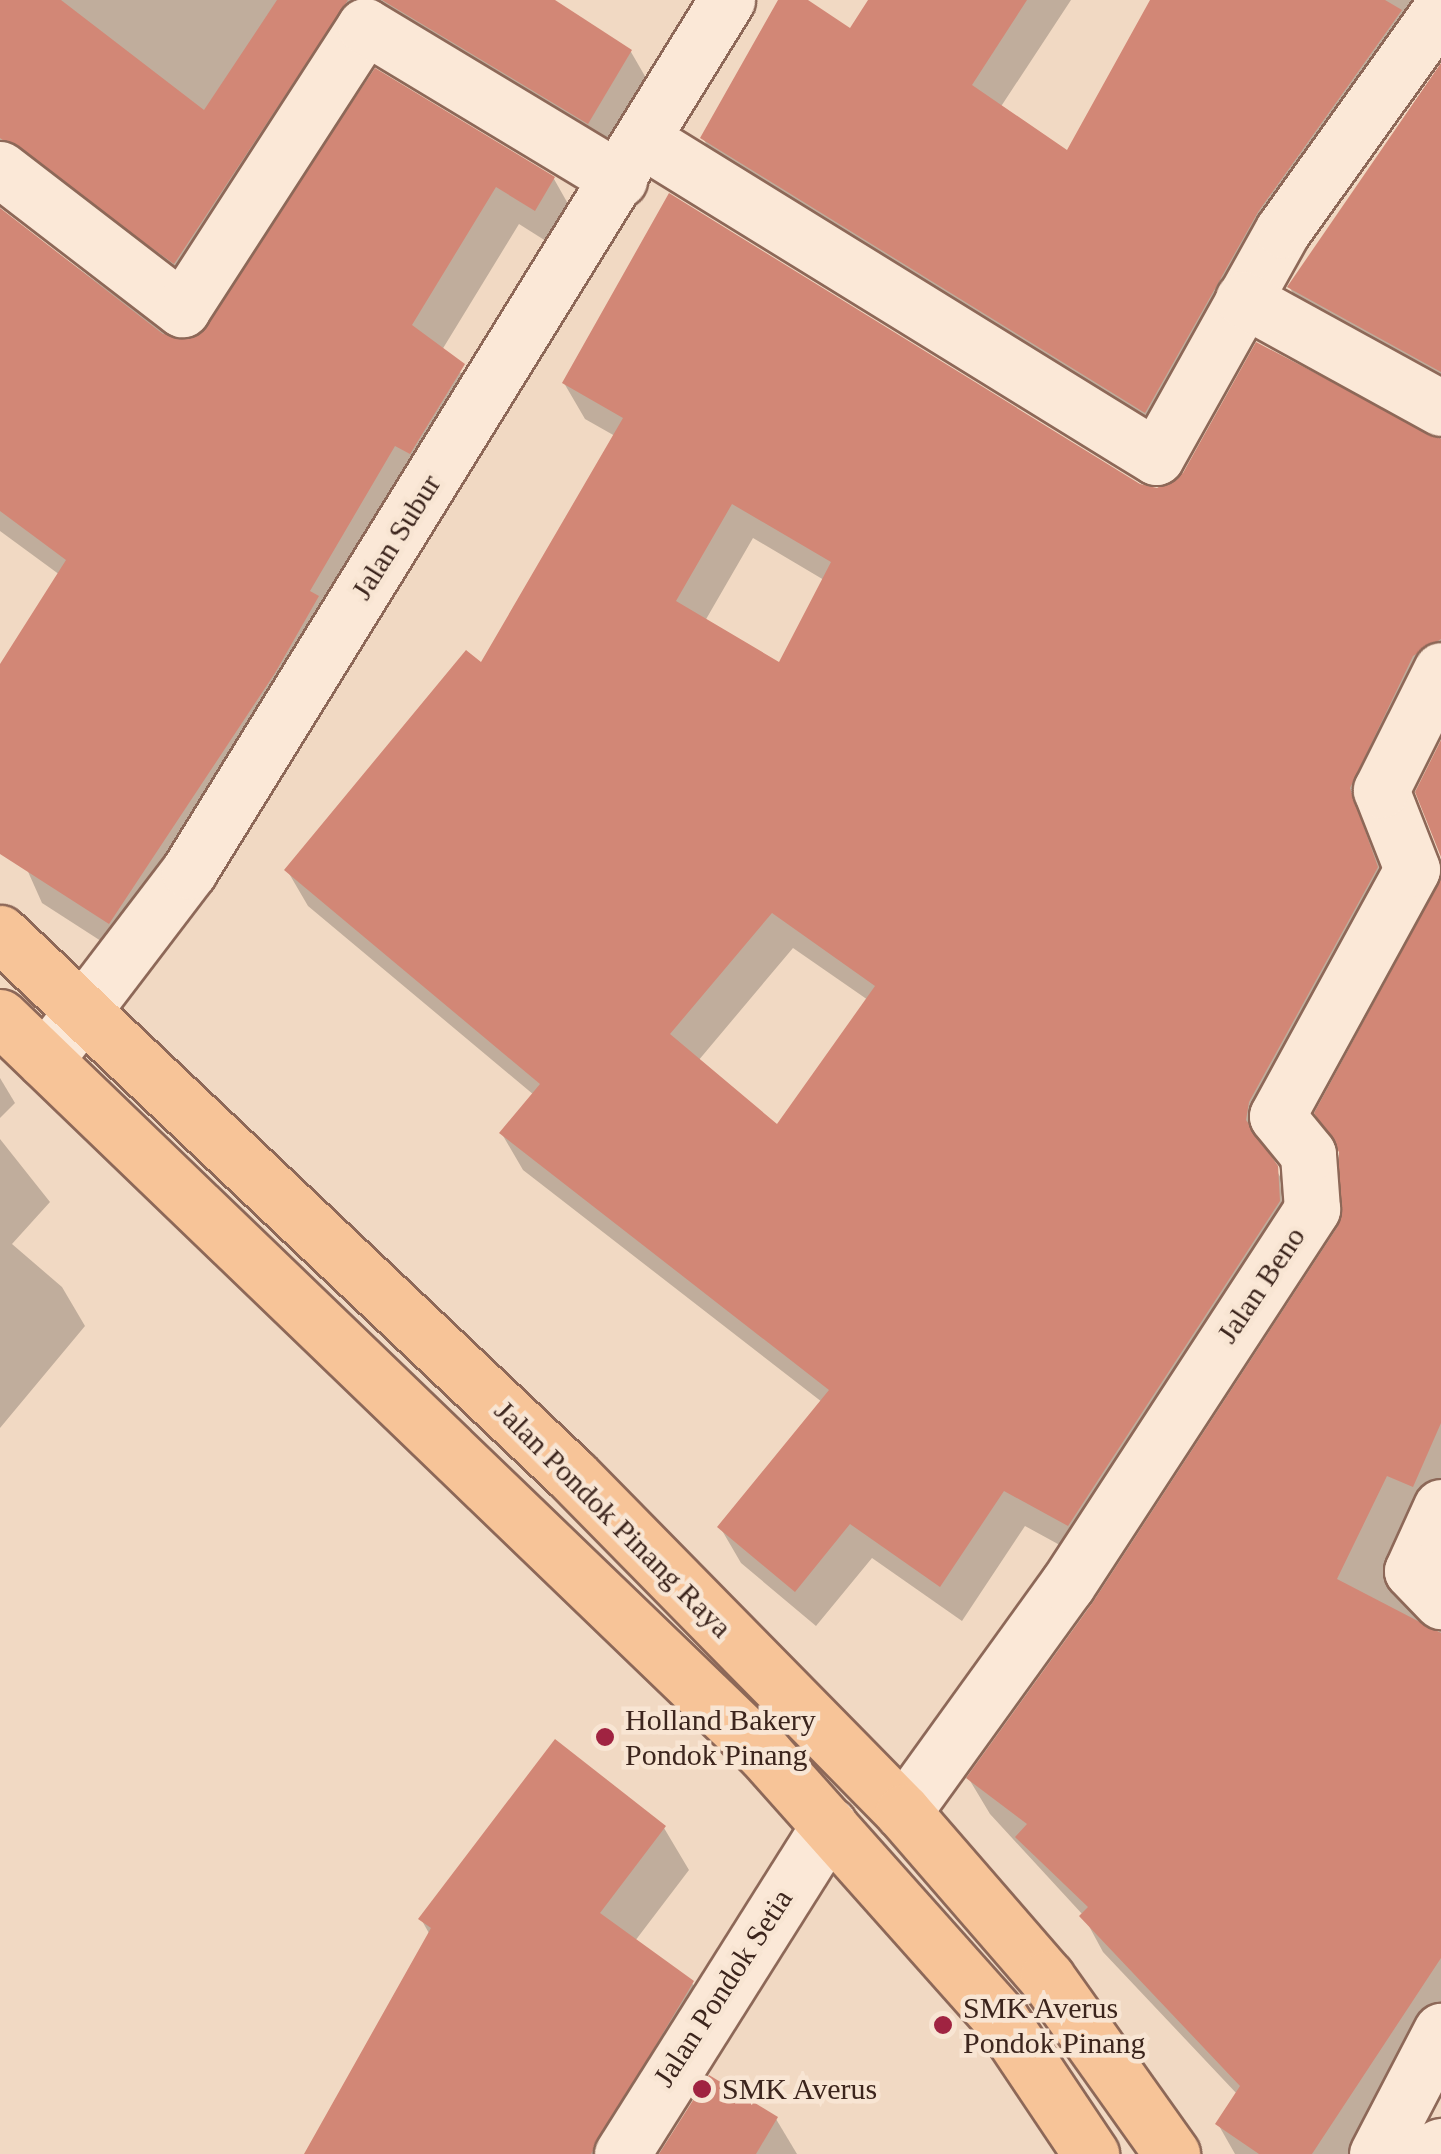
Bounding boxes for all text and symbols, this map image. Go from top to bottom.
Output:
street label: Jalan Subur [343,468,449,606]
street label: Jalan Beno [1209,1220,1313,1350]
street label: Jalan Pondok Pinang Raya [487,1393,739,1645]
place label: Holland Bakery Pondok Pinang [625,1702,816,1772]
marker: Holland Bakery Pondok Pinang [594,1726,616,1748]
street label: Jalan Pondok Setia [646,1882,800,2094]
place label: SMK Averus Pondok Pinang [963,1990,1146,2060]
marker: SMK Averus Pondok Pinang [932,2014,954,2036]
place label: SMK Averus [722,2071,879,2107]
marker: SMK Averus [691,2078,713,2100]

